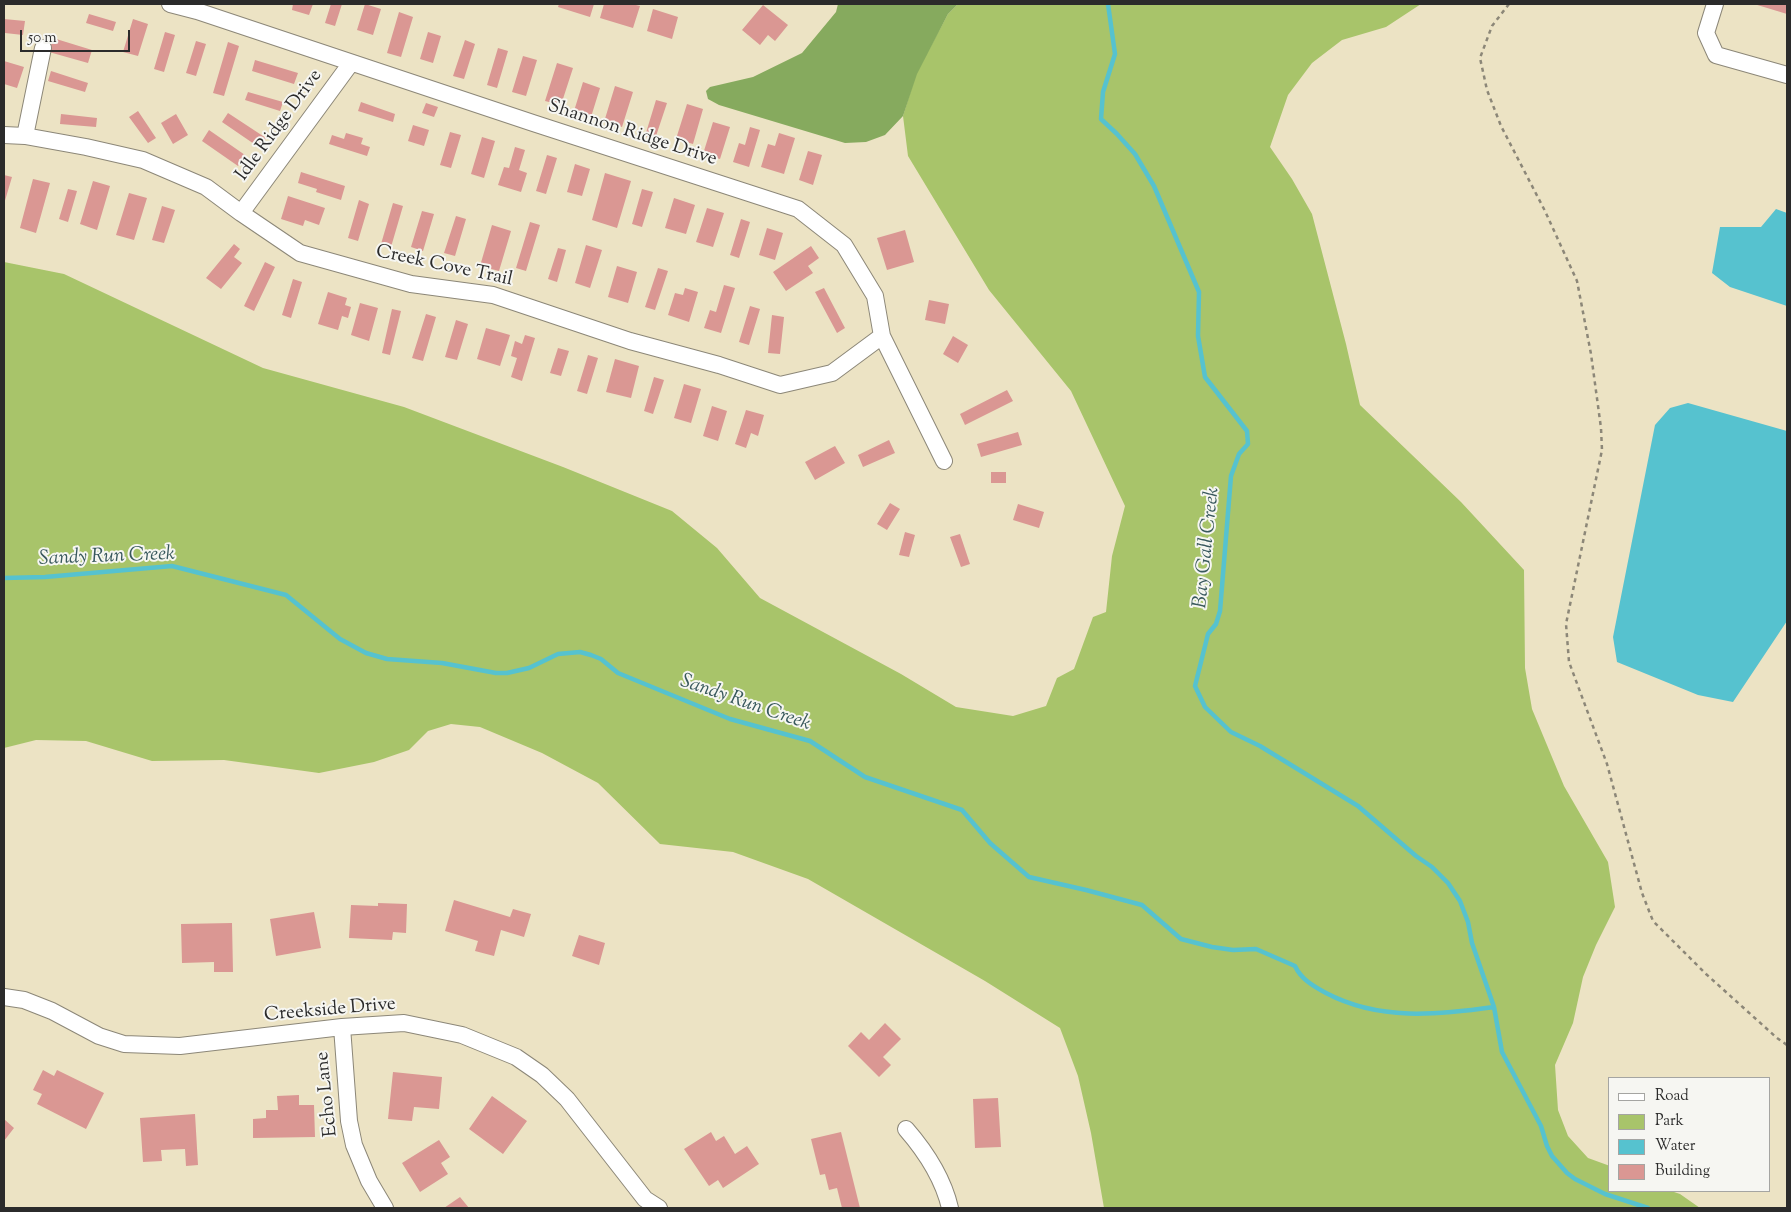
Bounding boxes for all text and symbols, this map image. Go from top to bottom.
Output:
scale bar [22,20,132,52]
text: 50 m [28,28,57,49]
street label: Idle Ridge Drive [232,66,328,186]
street label: Shannon Ridge Drive [545,96,719,172]
street label: Creek Cove Trail [373,241,515,293]
water label: Bay Gall Creek [1190,486,1226,610]
water label: Sandy Run Creek [39,544,175,572]
water label: Sandy Run Creek [677,670,813,738]
street label: Creekside Drive [263,994,397,1028]
street label: Echo Lane [312,1050,344,1138]
legend [1608,1077,1771,1192]
text: Road [1655,1086,1689,1107]
text: Park [1655,1111,1684,1132]
text: Water [1655,1136,1695,1157]
text: Building [1655,1161,1710,1182]

